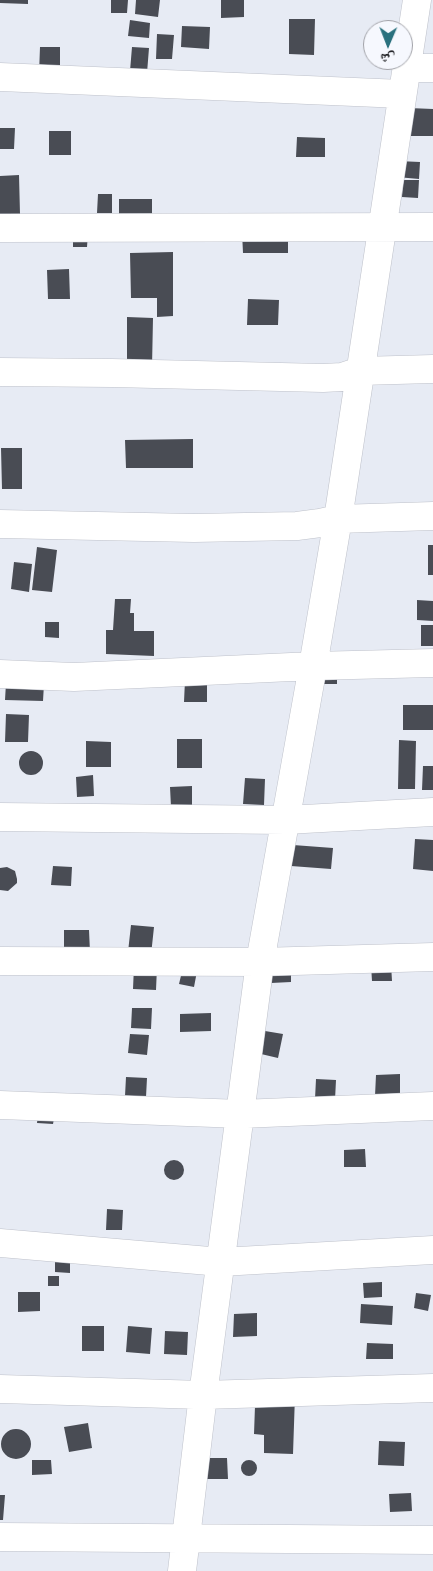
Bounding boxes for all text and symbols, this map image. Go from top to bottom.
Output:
north arrow [363,20,413,70]
text: ش [380,50,395,68]

